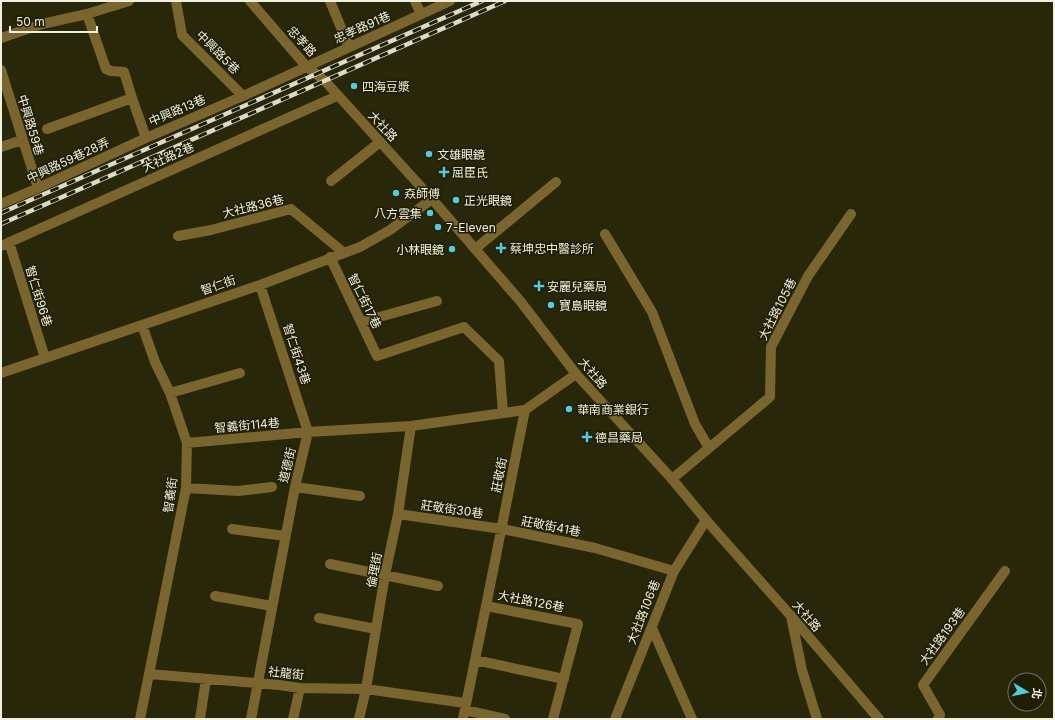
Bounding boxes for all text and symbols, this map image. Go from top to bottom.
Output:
scale bar [10,8,97,34]
street label: 忠孝路91巷 [331,8,393,46]
text: 50 m [16,14,45,29]
street label: 忠孝路 [284,23,320,59]
street label: 中興路5巷 [193,27,243,77]
place label: 四海豆漿 [362,79,410,94]
marker: 四海豆漿 [349,81,359,91]
street label: 中興路13巷 [146,91,208,129]
street label: 中興路59巷 [15,93,47,157]
street label: 大社路 [365,108,401,144]
street label: 中興路59巷28弄 [24,134,112,186]
street label: 大社路2巷 [140,139,196,175]
place label: 文雄眼鏡 [437,147,485,162]
marker: 文雄眼鏡 [424,149,434,159]
place label: 屈臣氏 [452,165,488,180]
marker: 屈臣氏 [439,167,449,177]
place label: 𡘙師傅 [404,186,440,201]
marker: 𡘙師傅 [391,188,401,198]
street label: 大社路36巷 [221,191,285,221]
place label: 正光眼鏡 [464,193,512,208]
marker: 正光眼鏡 [451,195,461,205]
place label: 八方雲集 [374,206,422,221]
marker: 八方雲集 [425,208,435,218]
place label: 7-Eleven [446,220,496,235]
marker: 7-Eleven [433,222,443,232]
place label: 蔡坤忠中醫診所 [510,241,594,256]
place label: 小林眼鏡 [396,242,444,257]
marker: 蔡坤忠中醫診所 [495,242,507,254]
marker: 小林眼鏡 [447,244,457,254]
street label: 智仁街96巷 [23,264,55,328]
street label: 智仁街17巷 [345,271,385,331]
street label: 智仁街 [199,272,237,298]
street label: 大社路105巷 [755,275,799,343]
place label: 安麗兒藥局 [547,279,607,294]
marker: 安麗兒藥局 [534,281,544,291]
place label: 寶島眼鏡 [559,298,607,313]
marker: 寶島眼鏡 [546,300,556,310]
street label: 智仁街43巷 [280,322,314,386]
street label: 大社路 [576,354,610,392]
place label: 華南商業銀行 [577,402,649,417]
marker: 華南商業銀行 [564,404,574,414]
street label: 智義街114巷 [214,415,280,435]
place label: 德昌藥局 [595,430,643,445]
marker: 德昌藥局 [582,432,592,442]
street label: 道德街 [275,446,299,484]
street label: 莊敬街 [488,456,510,494]
street label: 智義街 [160,476,180,514]
street label: 莊敬街30巷 [420,497,484,521]
street label: 莊敬街41巷 [520,513,582,539]
street label: 倫理街 [363,551,385,589]
street label: 大社路106巷 [623,578,663,646]
street label: 大社路126巷 [496,587,566,615]
street label: 大社路 [790,597,824,635]
street label: 大社路193巷 [916,604,968,668]
street label: 社龍街 [267,664,305,682]
north arrow [1007,672,1047,712]
text: 北 [1029,687,1045,700]

